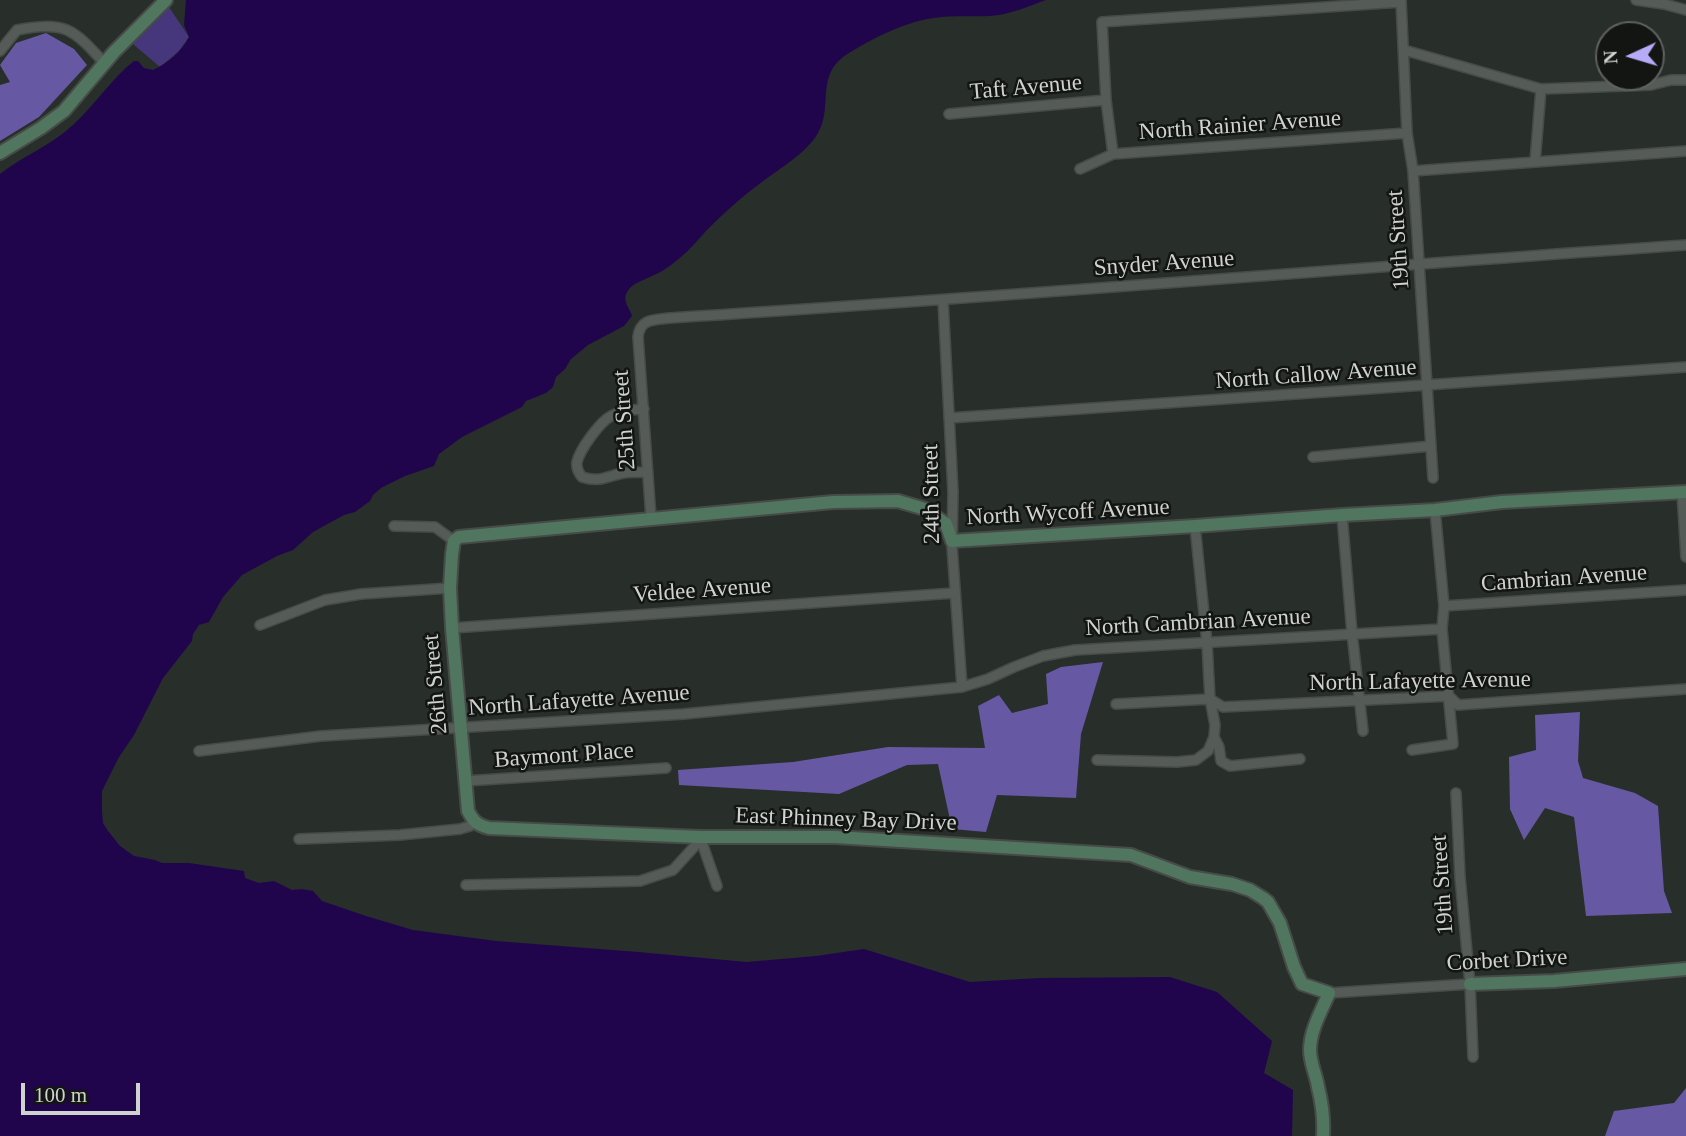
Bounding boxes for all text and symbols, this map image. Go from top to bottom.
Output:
north arrow [1595,21,1665,91]
text: N [1600,50,1622,65]
street label: Taft Avenue [969,69,1083,107]
street label: North Rainier Avenue [1138,105,1342,147]
street label: 19th Street [1382,189,1416,291]
street label: Snyder Avenue [1093,245,1235,283]
street label: North Callow Avenue [1215,354,1417,396]
street label: 25th Street [608,369,642,471]
street label: 24th Street [917,444,947,544]
street label: North Wycoff Avenue [966,494,1170,532]
street label: Cambrian Avenue [1480,559,1648,599]
street label: Veldee Avenue [632,572,772,610]
street label: North Cambrian Avenue [1085,603,1311,643]
street label: 26th Street [418,633,454,735]
street label: North Lafayette Avenue [1309,666,1531,698]
street label: North Lafayette Avenue [467,679,691,723]
street label: Baymont Place [493,737,635,775]
street label: East Phinney Bay Drive [735,802,957,838]
street label: 19th Street [1426,834,1460,936]
street label: Corbet Drive [1446,944,1568,978]
scale bar [24,1070,144,1114]
text: 100 m [34,1083,87,1107]

